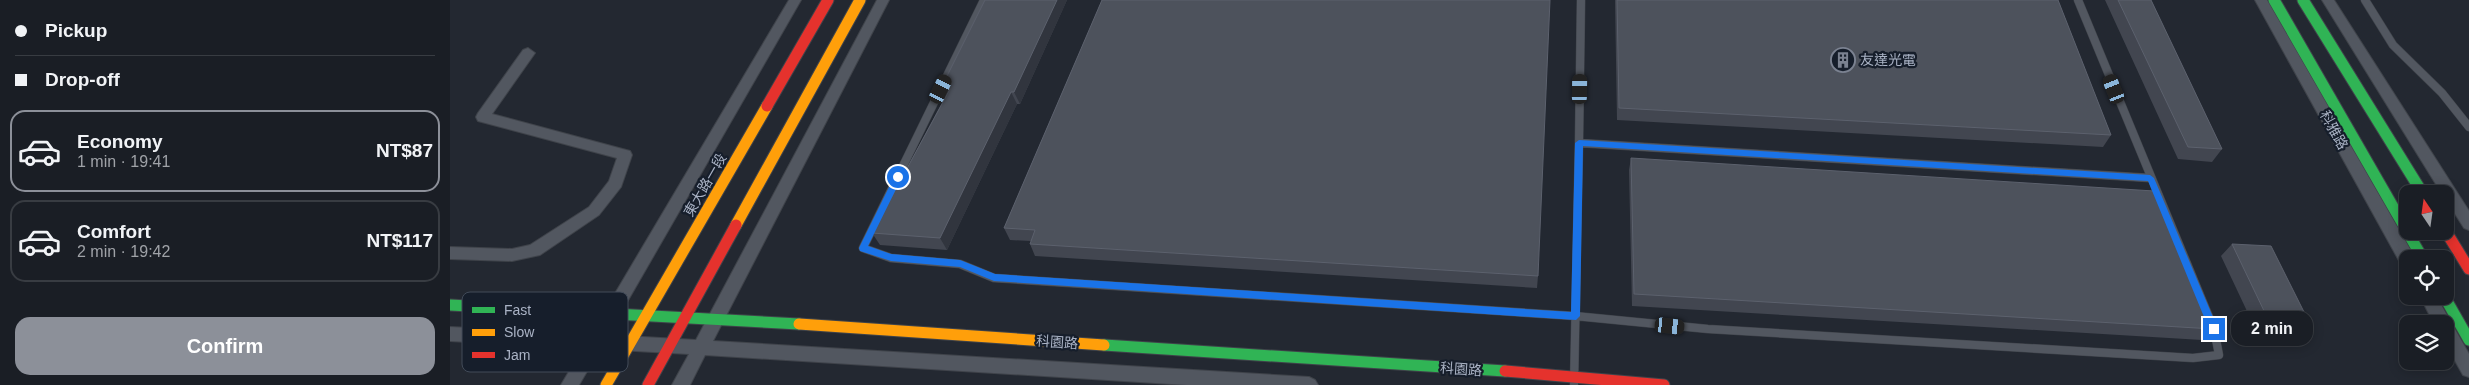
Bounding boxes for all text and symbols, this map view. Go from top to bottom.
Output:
text: Pickup [45,20,107,41]
building icon: 友達光電 [1830,47,1856,73]
place label: 友達光電 [1860,52,1916,68]
text: Drop-off [45,69,120,90]
car [927,72,954,106]
car [2101,72,2126,106]
car [1572,74,1587,104]
street label: 科雅路 [2317,108,2351,152]
icon: car [17,129,62,174]
text: Economy [77,131,163,152]
text: NT$87 [376,140,433,161]
street label: 東大路一段 [681,151,729,219]
text: 1 min · 19:41 [77,153,170,170]
route start [887,166,909,188]
north arrow [2399,185,2454,240]
map controls [2399,185,2454,370]
icon: car [17,219,62,264]
text: Comfort [77,221,151,242]
text: NT$117 [366,230,433,251]
text: 2 min · 19:42 [77,243,170,260]
button: locate [2399,250,2454,305]
legend [462,292,628,372]
text: Fast [504,302,531,318]
callout: 2 min [2232,312,2314,346]
button: layers [2399,315,2454,370]
button: Confirm [15,317,435,375]
car [1654,317,1685,335]
route end [2203,318,2225,340]
text: 2 min [2251,320,2293,337]
text: Slow [504,324,535,340]
street label: 科園路 [1035,333,1079,351]
text: Jam [504,347,530,363]
street label: 科園路 [1439,360,1483,378]

